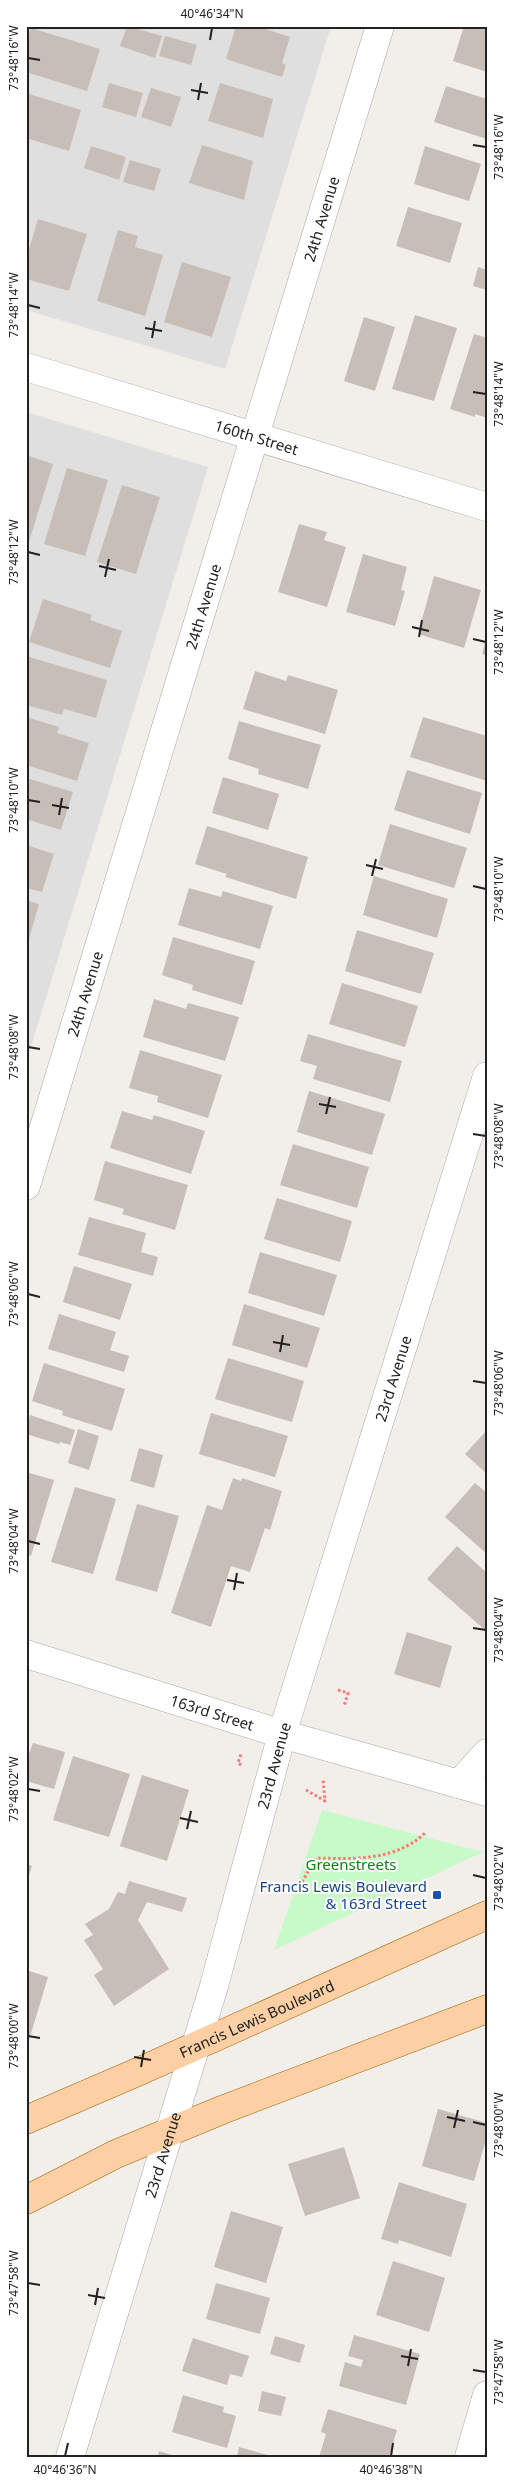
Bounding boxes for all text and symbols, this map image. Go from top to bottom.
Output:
text: 40°46'34"N [180,5,244,22]
text: 73°48'16"W [5,25,22,91]
text: 73°48'16"W [490,114,507,180]
street label: 24th Avenue [299,174,344,264]
text: 73°48'14"W [5,272,22,338]
text: 73°48'14"W [490,361,507,427]
street label: 160th Street [212,415,301,459]
text: 73°48'12"W [5,519,22,585]
street label: 24th Avenue [180,561,225,652]
text: 73°48'12"W [490,609,507,675]
text: 73°48'10"W [5,767,22,833]
text: 73°48'10"W [490,856,507,922]
street label: 24th Avenue [62,949,107,1039]
text: 73°48'08"W [5,1014,22,1080]
text: 73°48'08"W [490,1103,507,1169]
text: 73°48'06"W [5,1261,22,1327]
street label: 23rd Avenue [370,1333,416,1424]
text: 73°48'06"W [490,1350,507,1416]
text: 73°48'04"W [5,1508,22,1574]
text: 73°48'04"W [490,1597,507,1663]
street label: 163rd Street [168,1690,257,1735]
street label: 23rd Avenue [252,1720,295,1811]
text: 73°48'02"W [5,1756,22,1822]
text: 73°48'02"W [490,1845,507,1911]
park label: Greenstreets [305,1854,397,1874]
place label: Francis Lewis Boulevard & 163rd Street [259,1876,428,1913]
marker: Francis Lewis Boulevard & 163rd Street [431,1889,443,1901]
street label: Francis Lewis Boulevard [176,1975,337,2062]
text: 73°48'00"W [5,2003,22,2069]
text: 73°48'00"W [490,2092,507,2158]
street label: 23rd Avenue [140,2109,185,2200]
text: 73°47'58"W [5,2250,22,2316]
text: 73°47'58"W [490,2339,507,2405]
text: 40°46'36"N [33,2461,97,2478]
text: 40°46'38"N [359,2461,423,2478]

